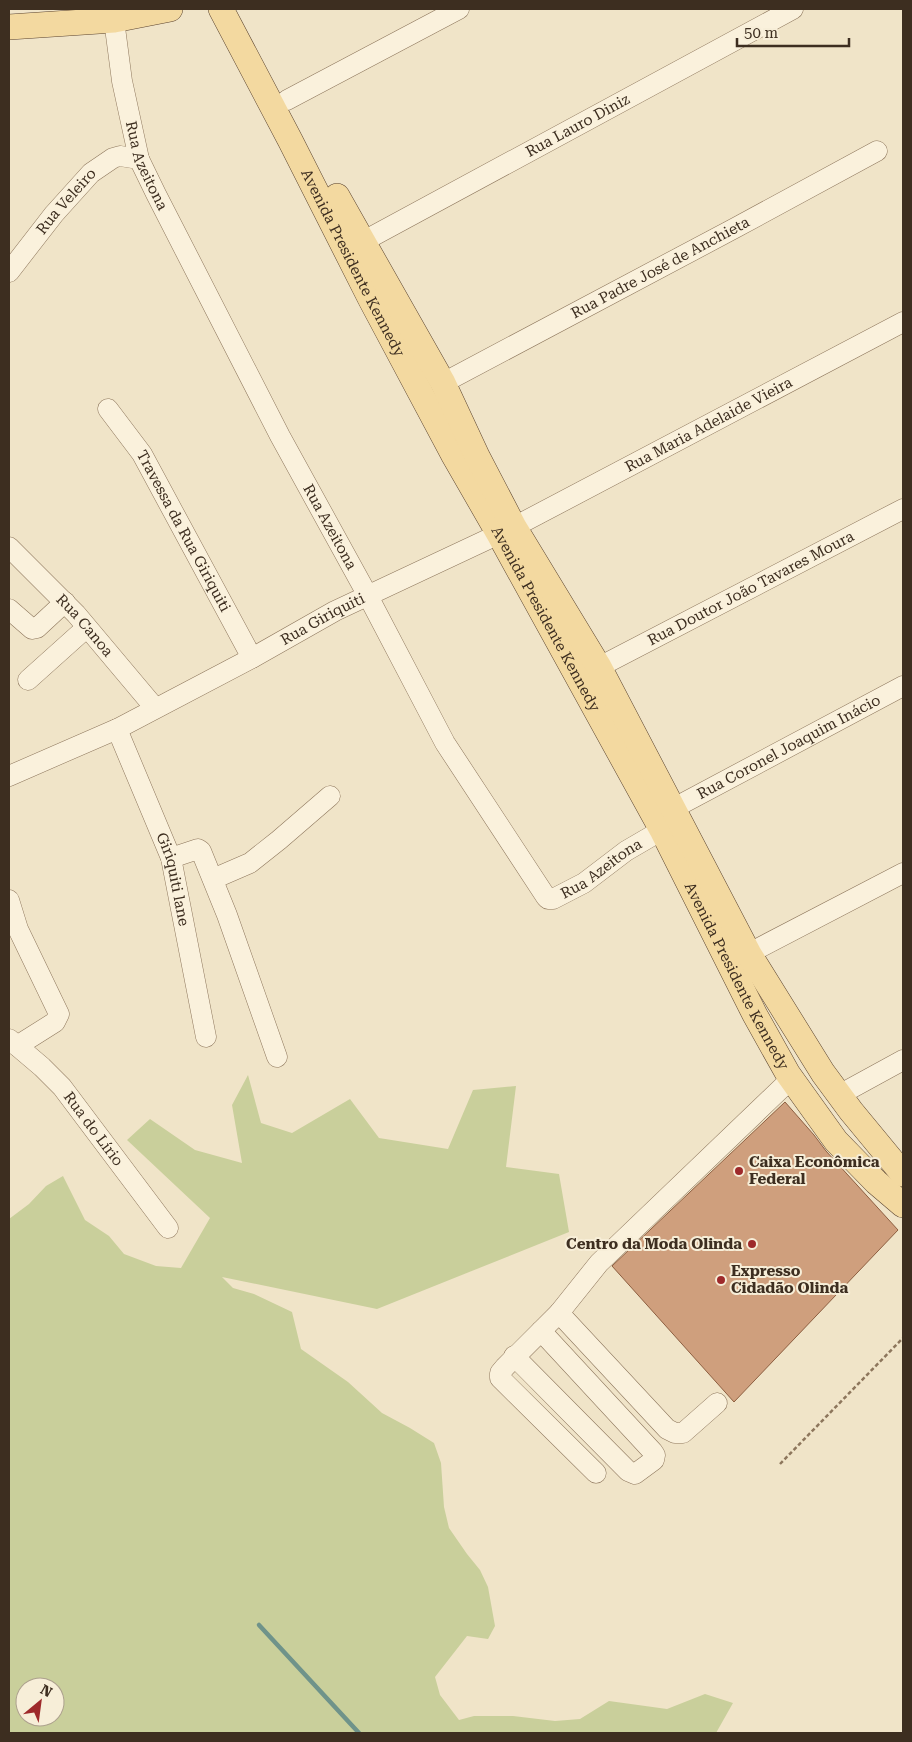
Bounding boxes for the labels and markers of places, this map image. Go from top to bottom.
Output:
place label: Caixa Econômica Federal [749,1153,880,1188]
marker: Caixa Econômica Federal [733,1165,745,1177]
place label: Centro da Moda Olinda [566,1235,742,1253]
marker: Centro da Moda Olinda [746,1238,758,1250]
place label: Expresso Cidadão Olinda [731,1262,849,1297]
marker: Expresso Cidadão Olinda [715,1274,727,1286]

